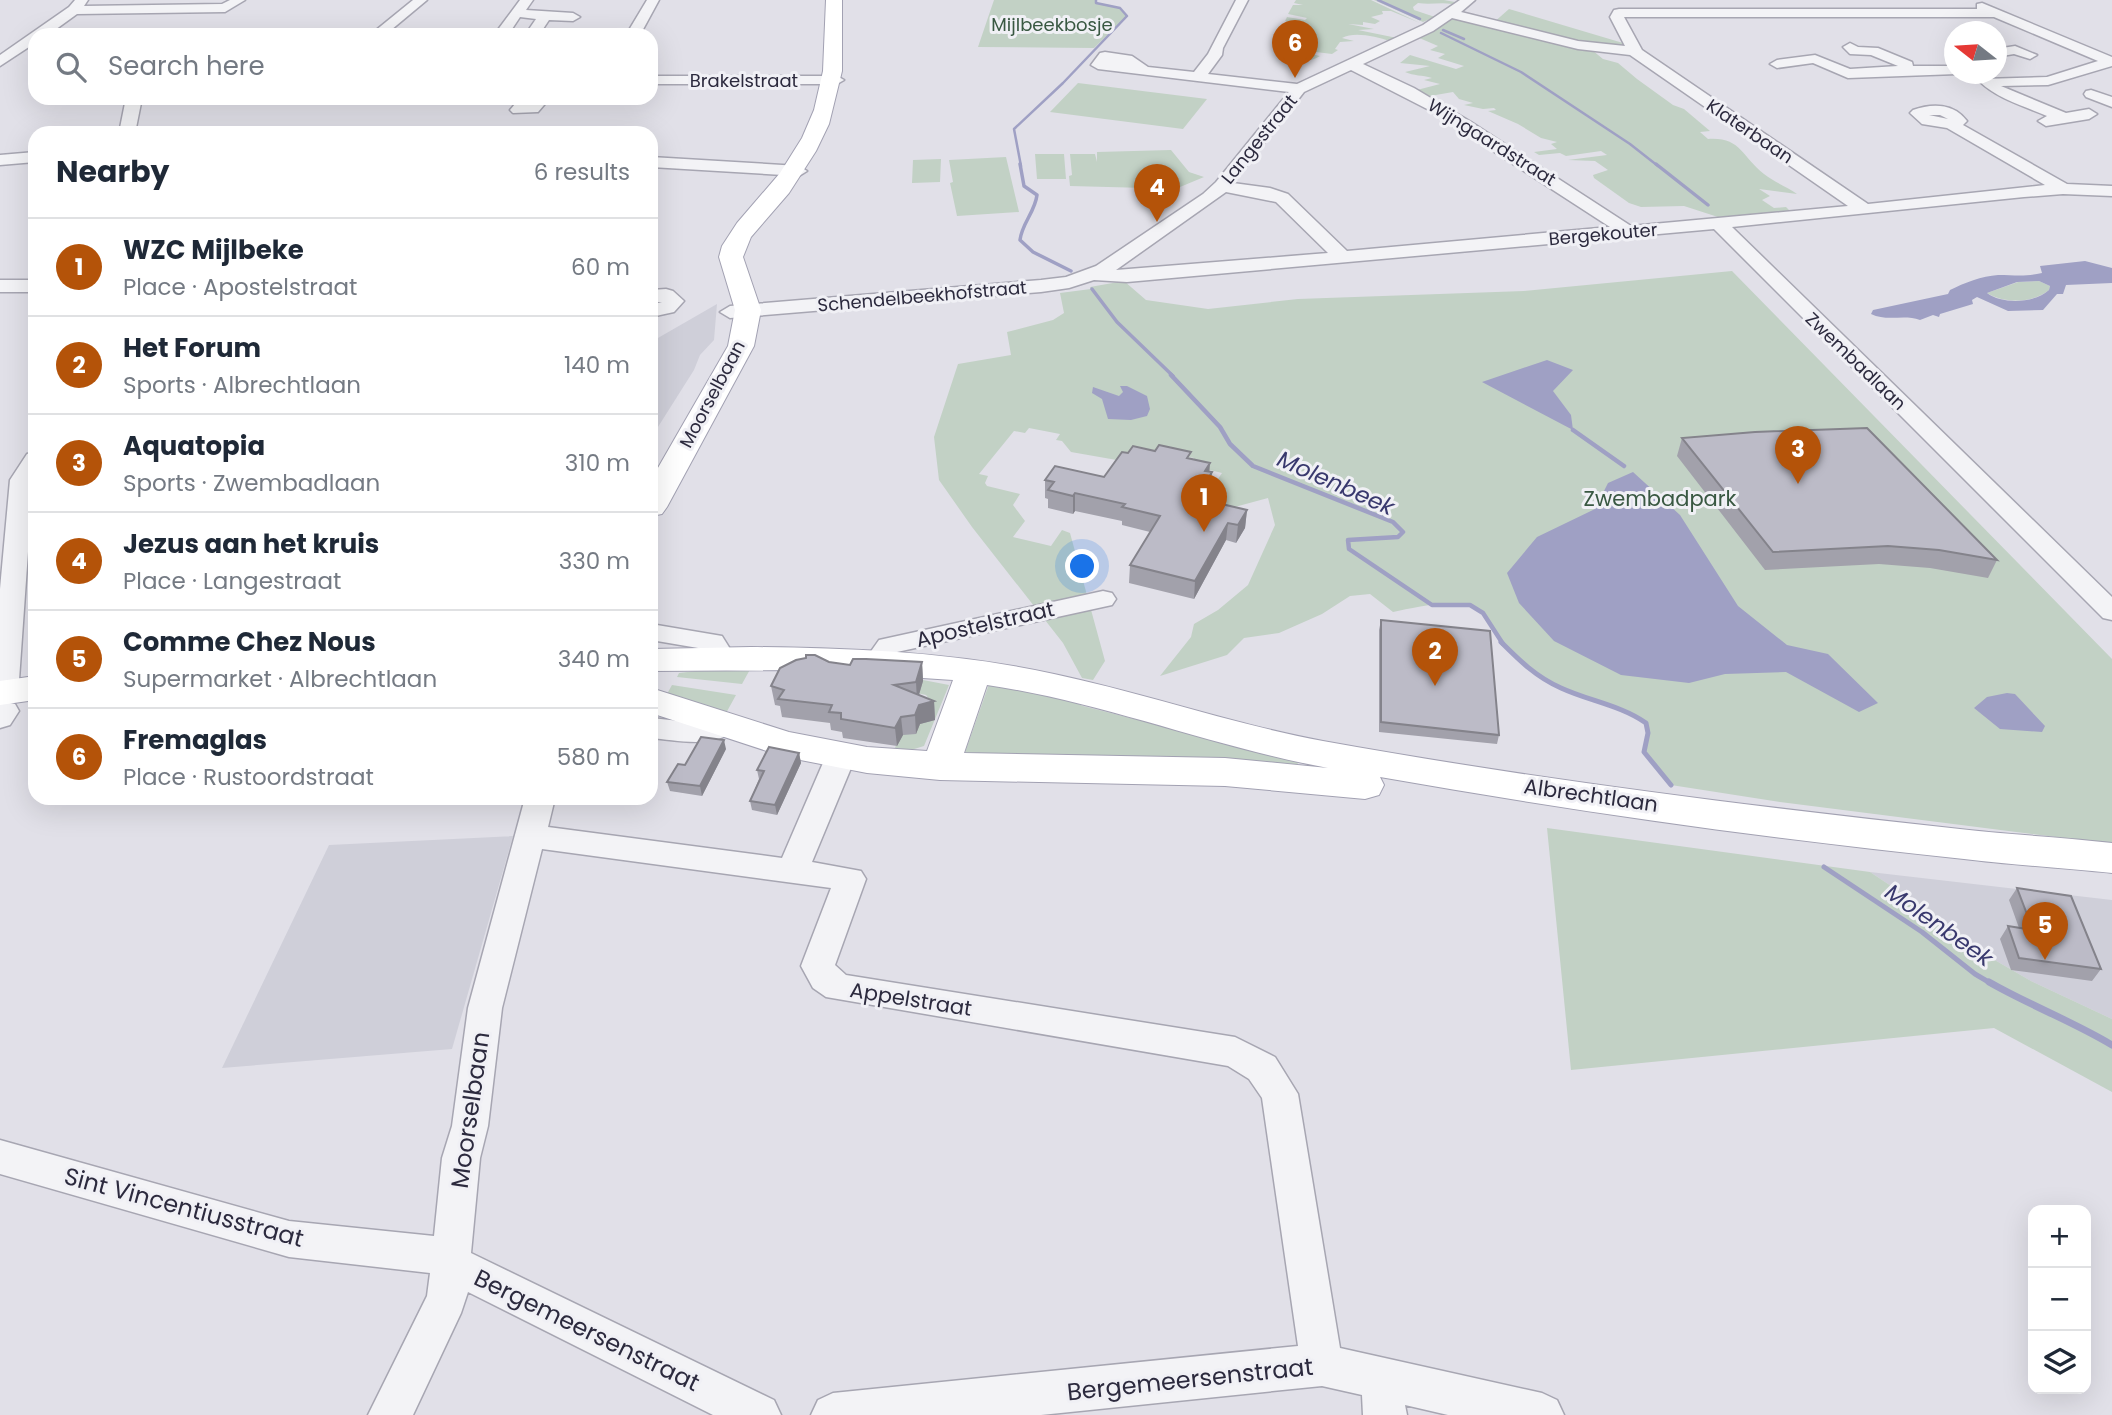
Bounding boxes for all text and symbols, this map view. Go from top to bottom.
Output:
park label: Mijlbeekbosje [991,12,1113,37]
pin: 6 [1272,20,1318,78]
north arrow [1944,21,2007,84]
search box [28,28,658,105]
icon: search [52,48,90,86]
text: Search here [108,48,265,84]
street label: Brakelstraat [690,68,798,93]
street label: Langestraat [1215,89,1303,189]
street label: Wijngaardstraat [1423,92,1561,192]
street label: Klaterbaan [1702,93,1798,169]
text: Nearby [56,150,170,193]
text: 6 results [534,156,630,188]
pin: 4 [1134,164,1180,222]
street label: Bergekouter [1548,217,1659,251]
text: WZC Mijlbeke [123,232,304,268]
text: 1 [75,251,83,283]
text: 60 m [571,251,630,283]
text: Place · Apostelstraat [123,271,357,303]
street label: Schendelbeekhofstraat [816,274,1028,318]
street label: Zwembadlaan [1800,307,1912,415]
text: Het Forum [123,330,261,366]
street label: Moorselbaan [673,336,751,452]
text: 2 [72,349,86,381]
text: 140 m [564,349,630,381]
text: Sports · Albrechtlaan [123,369,361,401]
pin: 3 [1775,426,1821,484]
text: Aquatopia [123,428,265,464]
water label: Molenbeek [1272,443,1401,524]
text: 3 [72,447,86,479]
text: 310 m [565,447,630,479]
text: Sports · Zwembadlaan [123,467,380,499]
pin: 1 [1181,474,1227,532]
park label: Zwembadpark [1584,484,1737,513]
text: Jezus aan het kruis [123,526,379,562]
text: 4 [71,545,87,577]
text: 330 m [559,545,630,577]
your location [1065,549,1099,583]
text: Place · Langestraat [123,565,341,597]
street label: Apostelstraat [913,594,1057,654]
text: Comme Chez Nous [123,624,376,660]
pin: 2 [1412,628,1458,686]
text: 5 [72,643,86,675]
text: 340 m [558,643,630,675]
text: Supermarket · Albrechtlaan [123,663,437,695]
text: Fremaglas [123,722,267,758]
text: 6 [72,741,86,773]
text: 580 m [557,741,630,773]
text: Place · Rustoordstraat [123,761,374,793]
street label: Albrechtlaan [1522,771,1660,819]
water label: Molenbeek [1879,876,2000,975]
pin: 5 [2022,902,2068,960]
street label: Appelstraat [848,975,974,1023]
street label: Moorselbaan [443,1030,497,1190]
street label: Sint Vincentiusstraat [61,1159,307,1255]
map controls [2028,1205,2091,1394]
button: + [2028,1205,2091,1268]
street label: Bergemeersenstraat [469,1261,705,1399]
button: − [2028,1268,2091,1331]
button: layers [2028,1331,2091,1394]
street label: Bergemeersenstraat [1065,1350,1315,1408]

